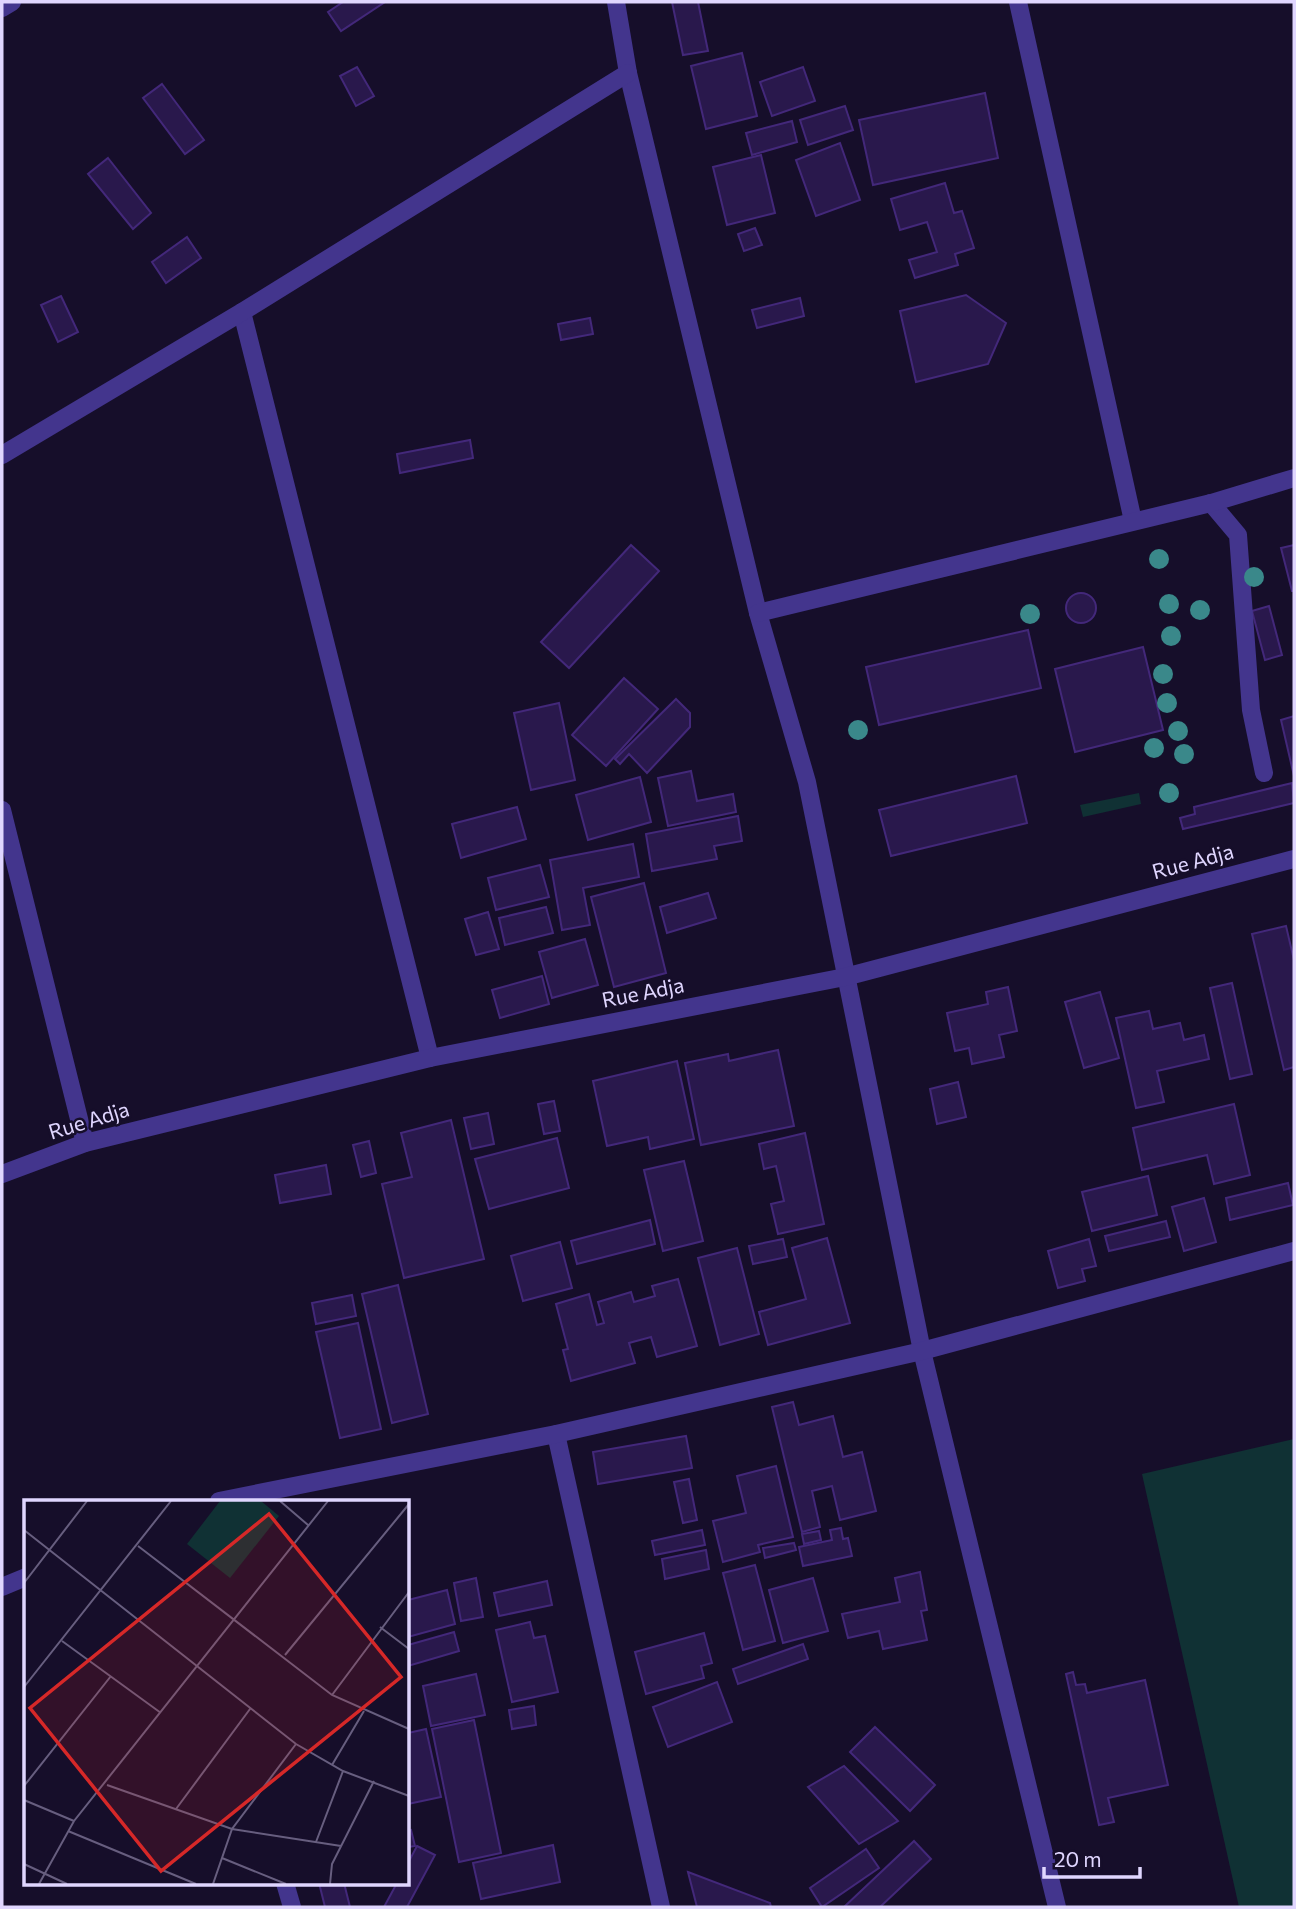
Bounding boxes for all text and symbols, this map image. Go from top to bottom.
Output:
street label: Rue Adja [1149,838,1236,883]
street label: Rue Adja [599,971,686,1012]
street label: Rue Adja [45,1095,132,1144]
inset map [24,1500,410,1884]
scale bar [1044,1836,1140,1880]
text: 20 m [1054,1846,1102,1871]

